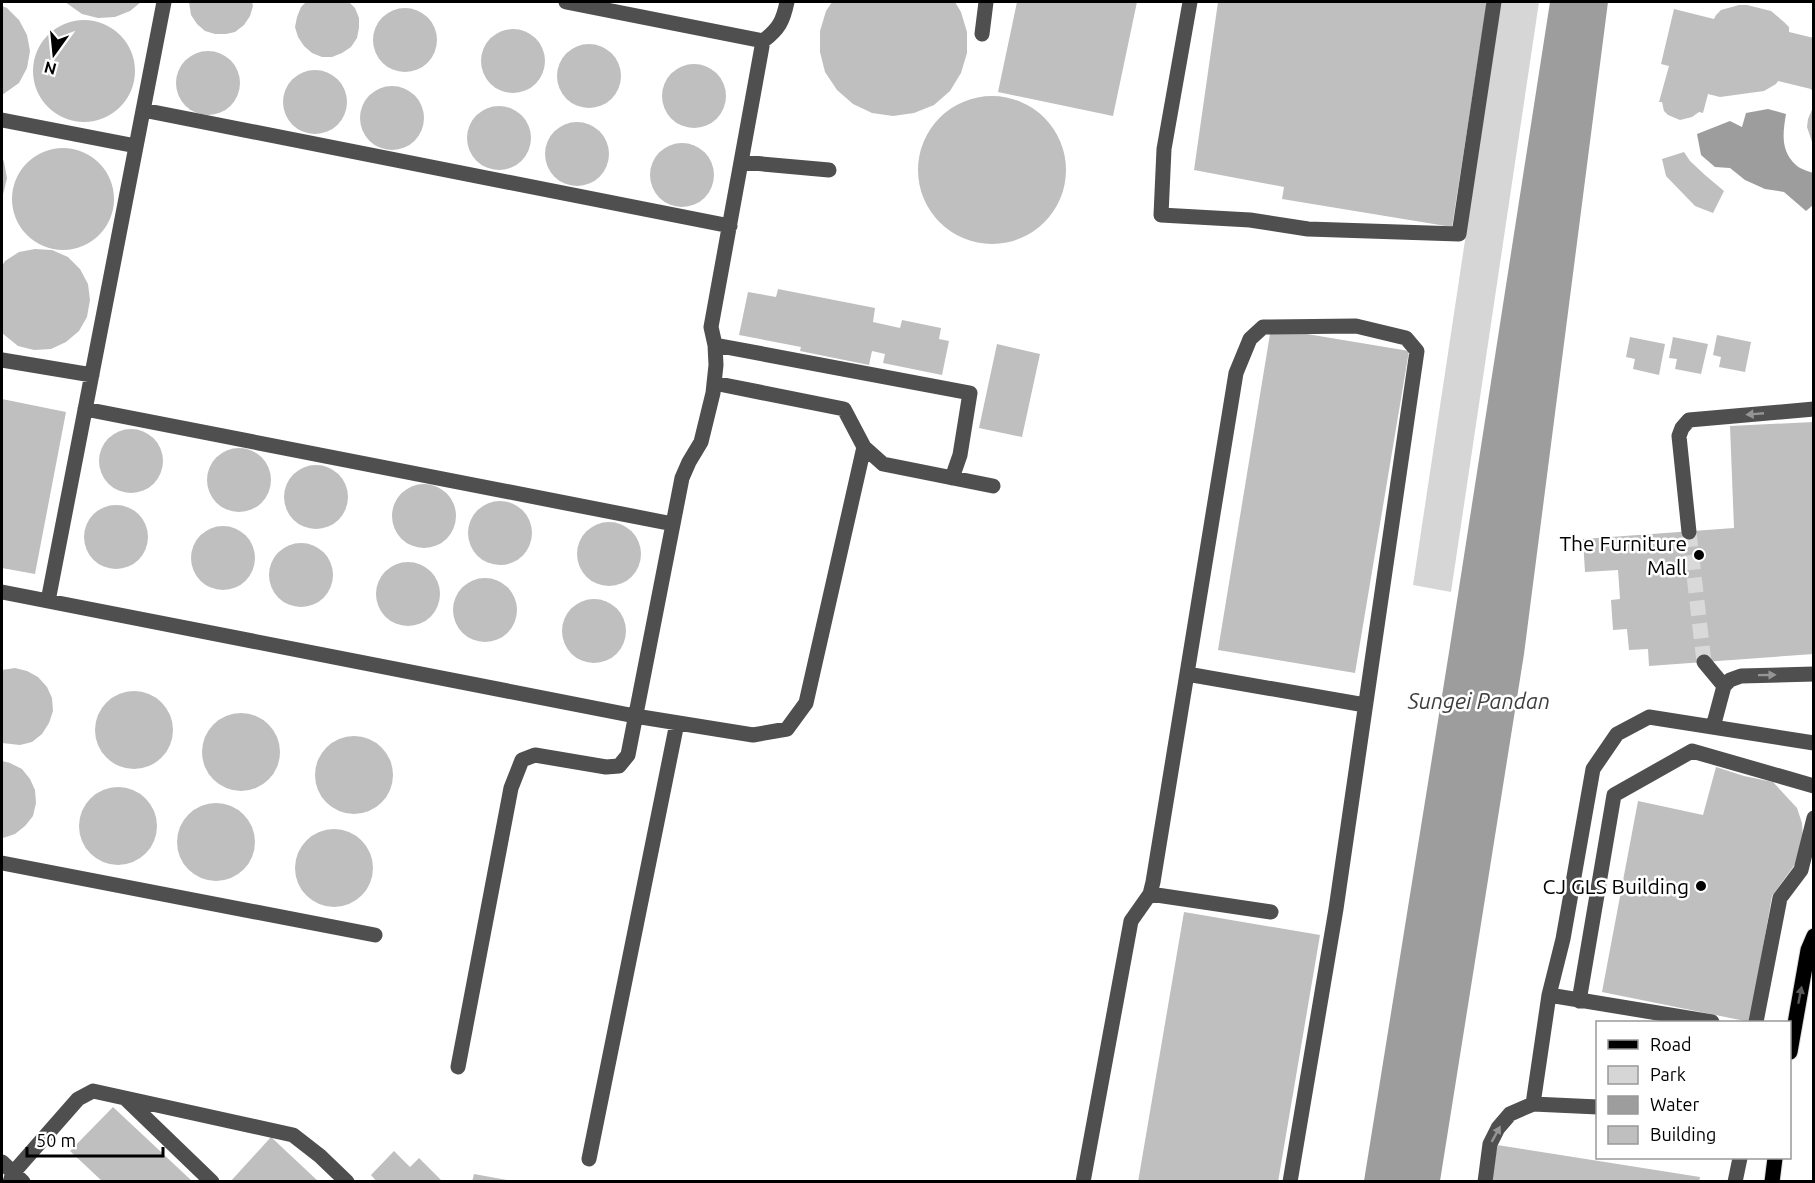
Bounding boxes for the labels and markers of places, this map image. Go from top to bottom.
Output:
place label: The Furniture Mall [1559,531,1687,579]
marker: The Furniture Mall [1692,548,1706,562]
place label: CJ GLS Building [1542,874,1689,898]
marker: CJ GLS Building [1694,879,1708,893]

